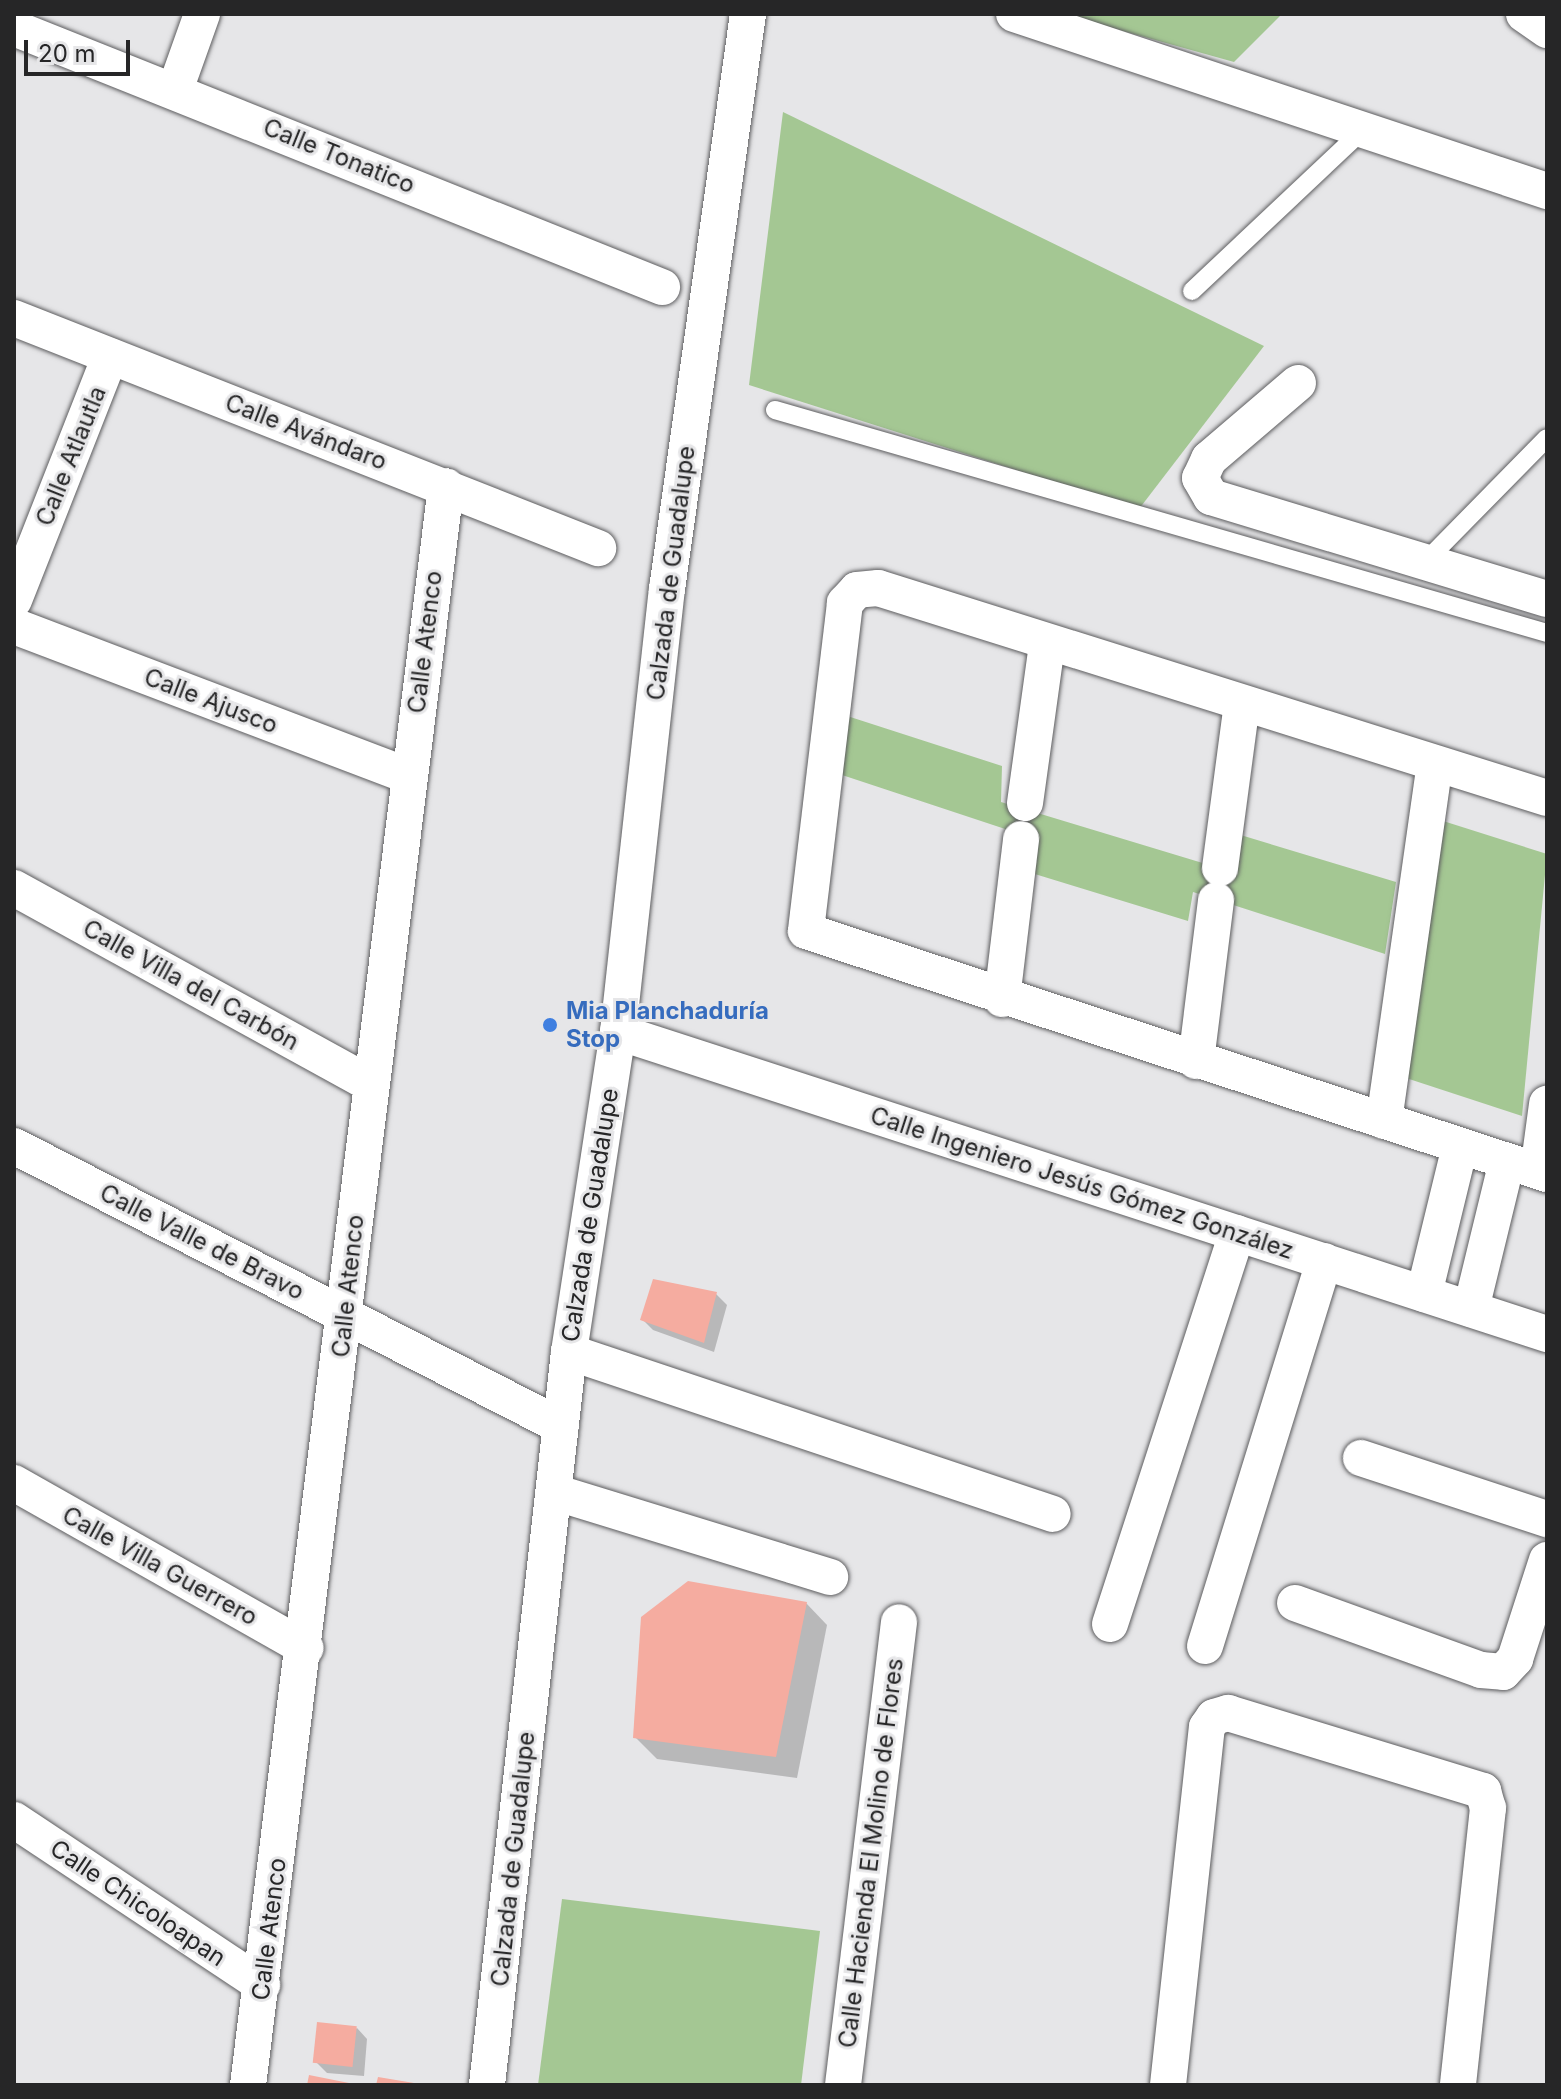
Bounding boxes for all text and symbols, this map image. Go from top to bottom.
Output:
scale bar [28,24,134,74]
text: 20 m [38,39,96,68]
street label: Calle Tonatico [259,113,419,199]
street label: Calle Atlautla [30,382,112,530]
street label: Calle Avándaro [221,388,391,476]
street label: Calzada de Guadalupe [641,444,701,702]
street label: Calle Atenco [402,569,448,715]
street label: Calle Ajusco [140,662,282,740]
street label: Calle Villa del Carbón [78,914,304,1056]
place label: Mia Planchaduría Stop [566,997,769,1053]
marker: Mia Planchaduría Stop [541,1016,559,1034]
street label: Calzada de Guadalupe [556,1086,624,1344]
street label: Calle Ingeniero Jesús Gómez González [867,1101,1297,1265]
street label: Calle Valle de Bravo [95,1178,309,1306]
street label: Calle Atenco [326,1213,370,1359]
street label: Calle Villa Guerrero [57,1500,263,1632]
street label: Calle Hacienda El Molino de Flores [833,1657,909,2049]
street label: Calzada de Guadalupe [485,1730,541,1988]
street label: Calle Chicoloapan [45,1834,231,1972]
street label: Calle Atenco [246,1856,292,2002]

